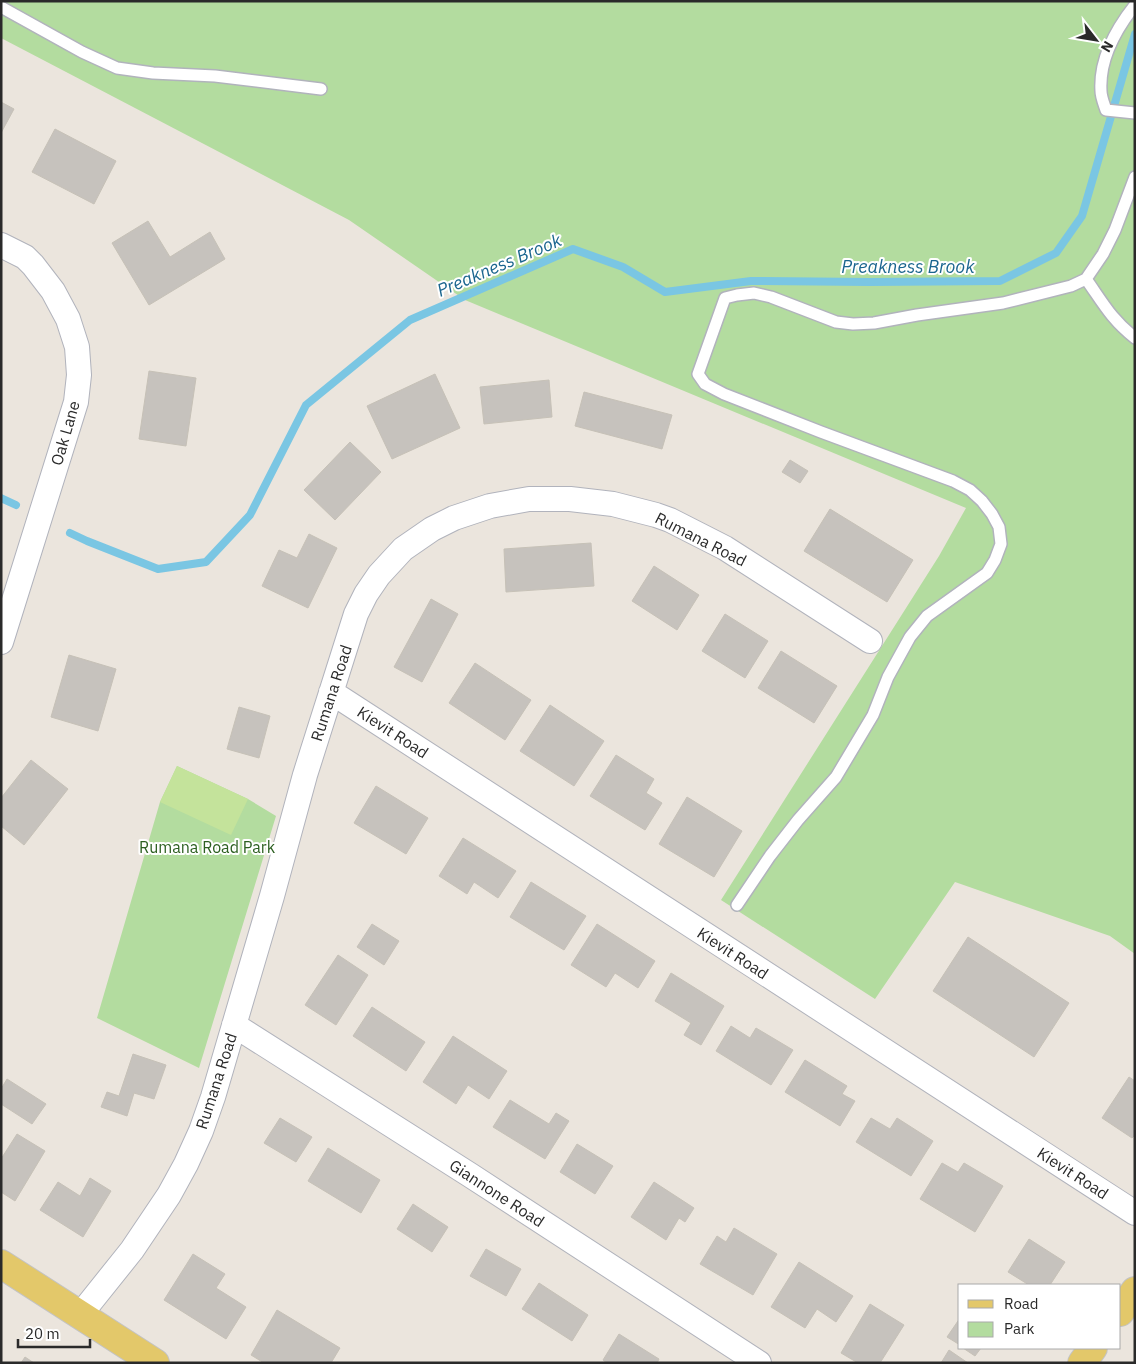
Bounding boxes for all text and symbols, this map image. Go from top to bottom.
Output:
north arrow [1071,15,1121,65]
text: N [1097,38,1117,56]
water label: Preakness Brook [433,228,565,302]
water label: Preakness Brook [841,255,975,278]
street label: Oak Lane [46,398,84,468]
street label: Rumana Road [652,507,750,571]
street label: Rumana Road [306,642,356,744]
street label: Kievit Road [354,702,432,762]
park label: Rumana Road Park [139,837,276,857]
street label: Kievit Road [694,923,772,983]
street label: Rumana Road [191,1030,241,1132]
street label: Kievit Road [1034,1143,1112,1203]
street label: Giannone Road [446,1155,548,1231]
legend [958,1284,1121,1349]
text: Road [1004,1294,1039,1313]
scale bar [18,1316,90,1348]
text: Park [1004,1319,1034,1338]
text: 20 m [25,1324,60,1343]

